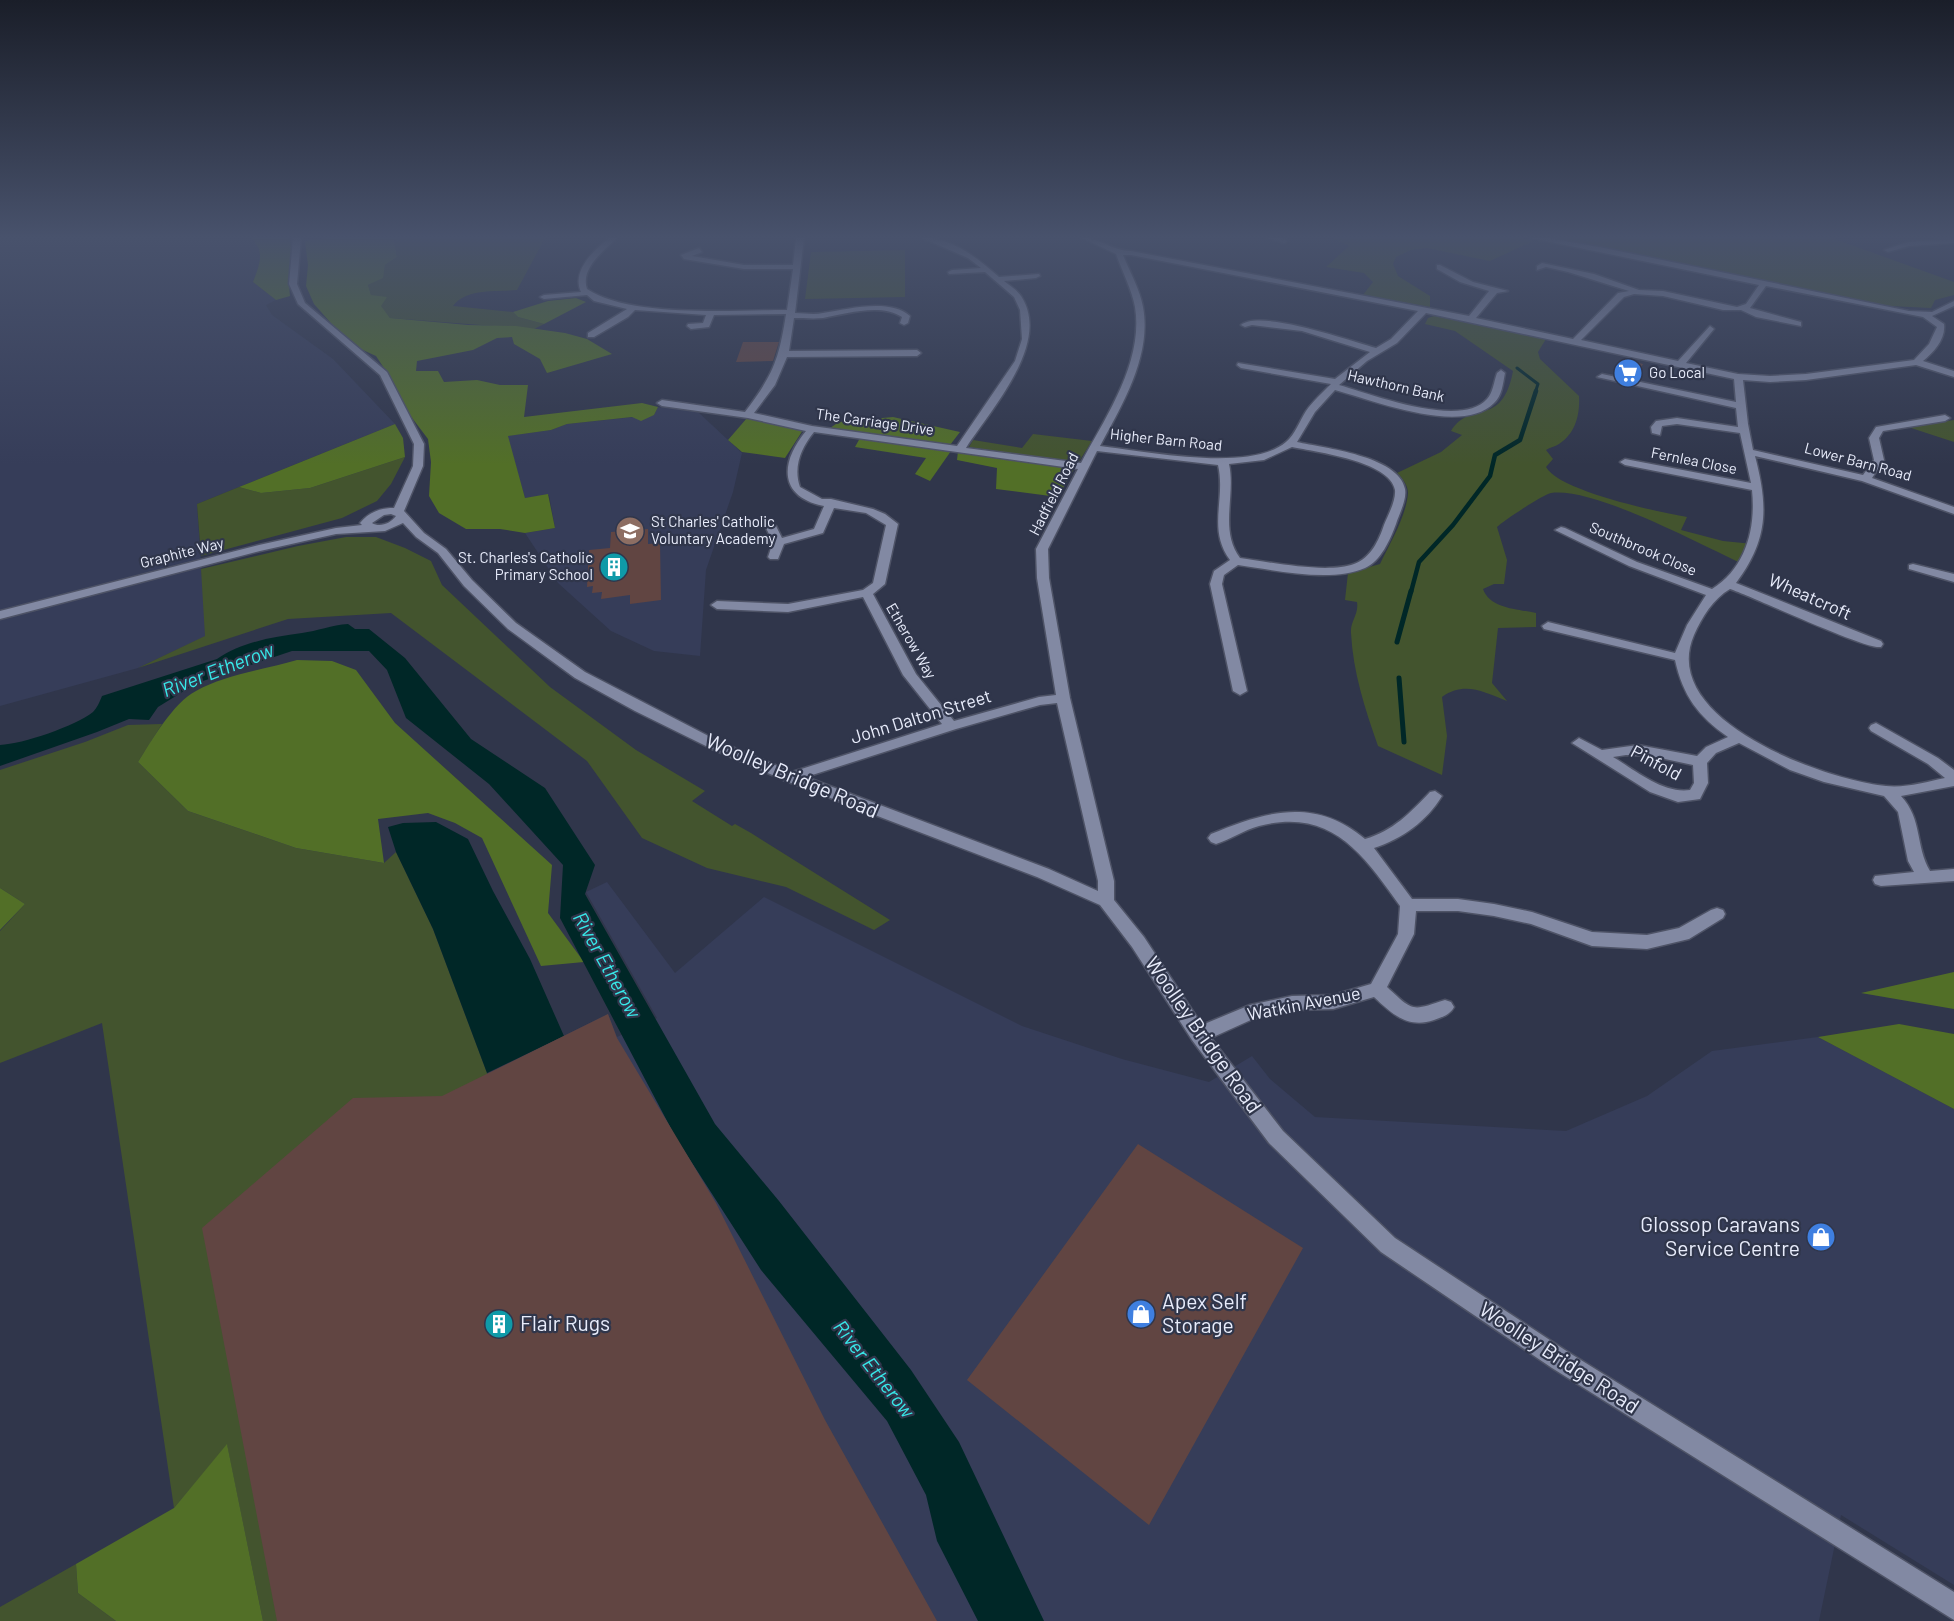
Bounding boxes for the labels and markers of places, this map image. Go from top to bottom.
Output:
supermarket icon: Go Local [1612,357,1644,389]
place label: Go Local [1649,363,1705,381]
place label: St Charles' Catholic Voluntary Academy [651,512,776,547]
school or university icon: St Charles' Catholic Voluntary Academy [614,515,646,547]
place label: St. Charles's Catholic Primary School [458,548,593,583]
building icon: St. Charles's Catholic Primary School [598,551,630,583]
place label: Glossop Caravans Service Centre [1640,1211,1800,1260]
shop icon: Glossop Caravans Service Centre [1805,1221,1837,1253]
place label: Apex Self Storage [1162,1288,1247,1337]
shop icon: Apex Self Storage [1125,1298,1157,1330]
building icon: Flair Rugs [483,1308,515,1340]
place label: Flair Rugs [520,1310,610,1335]

